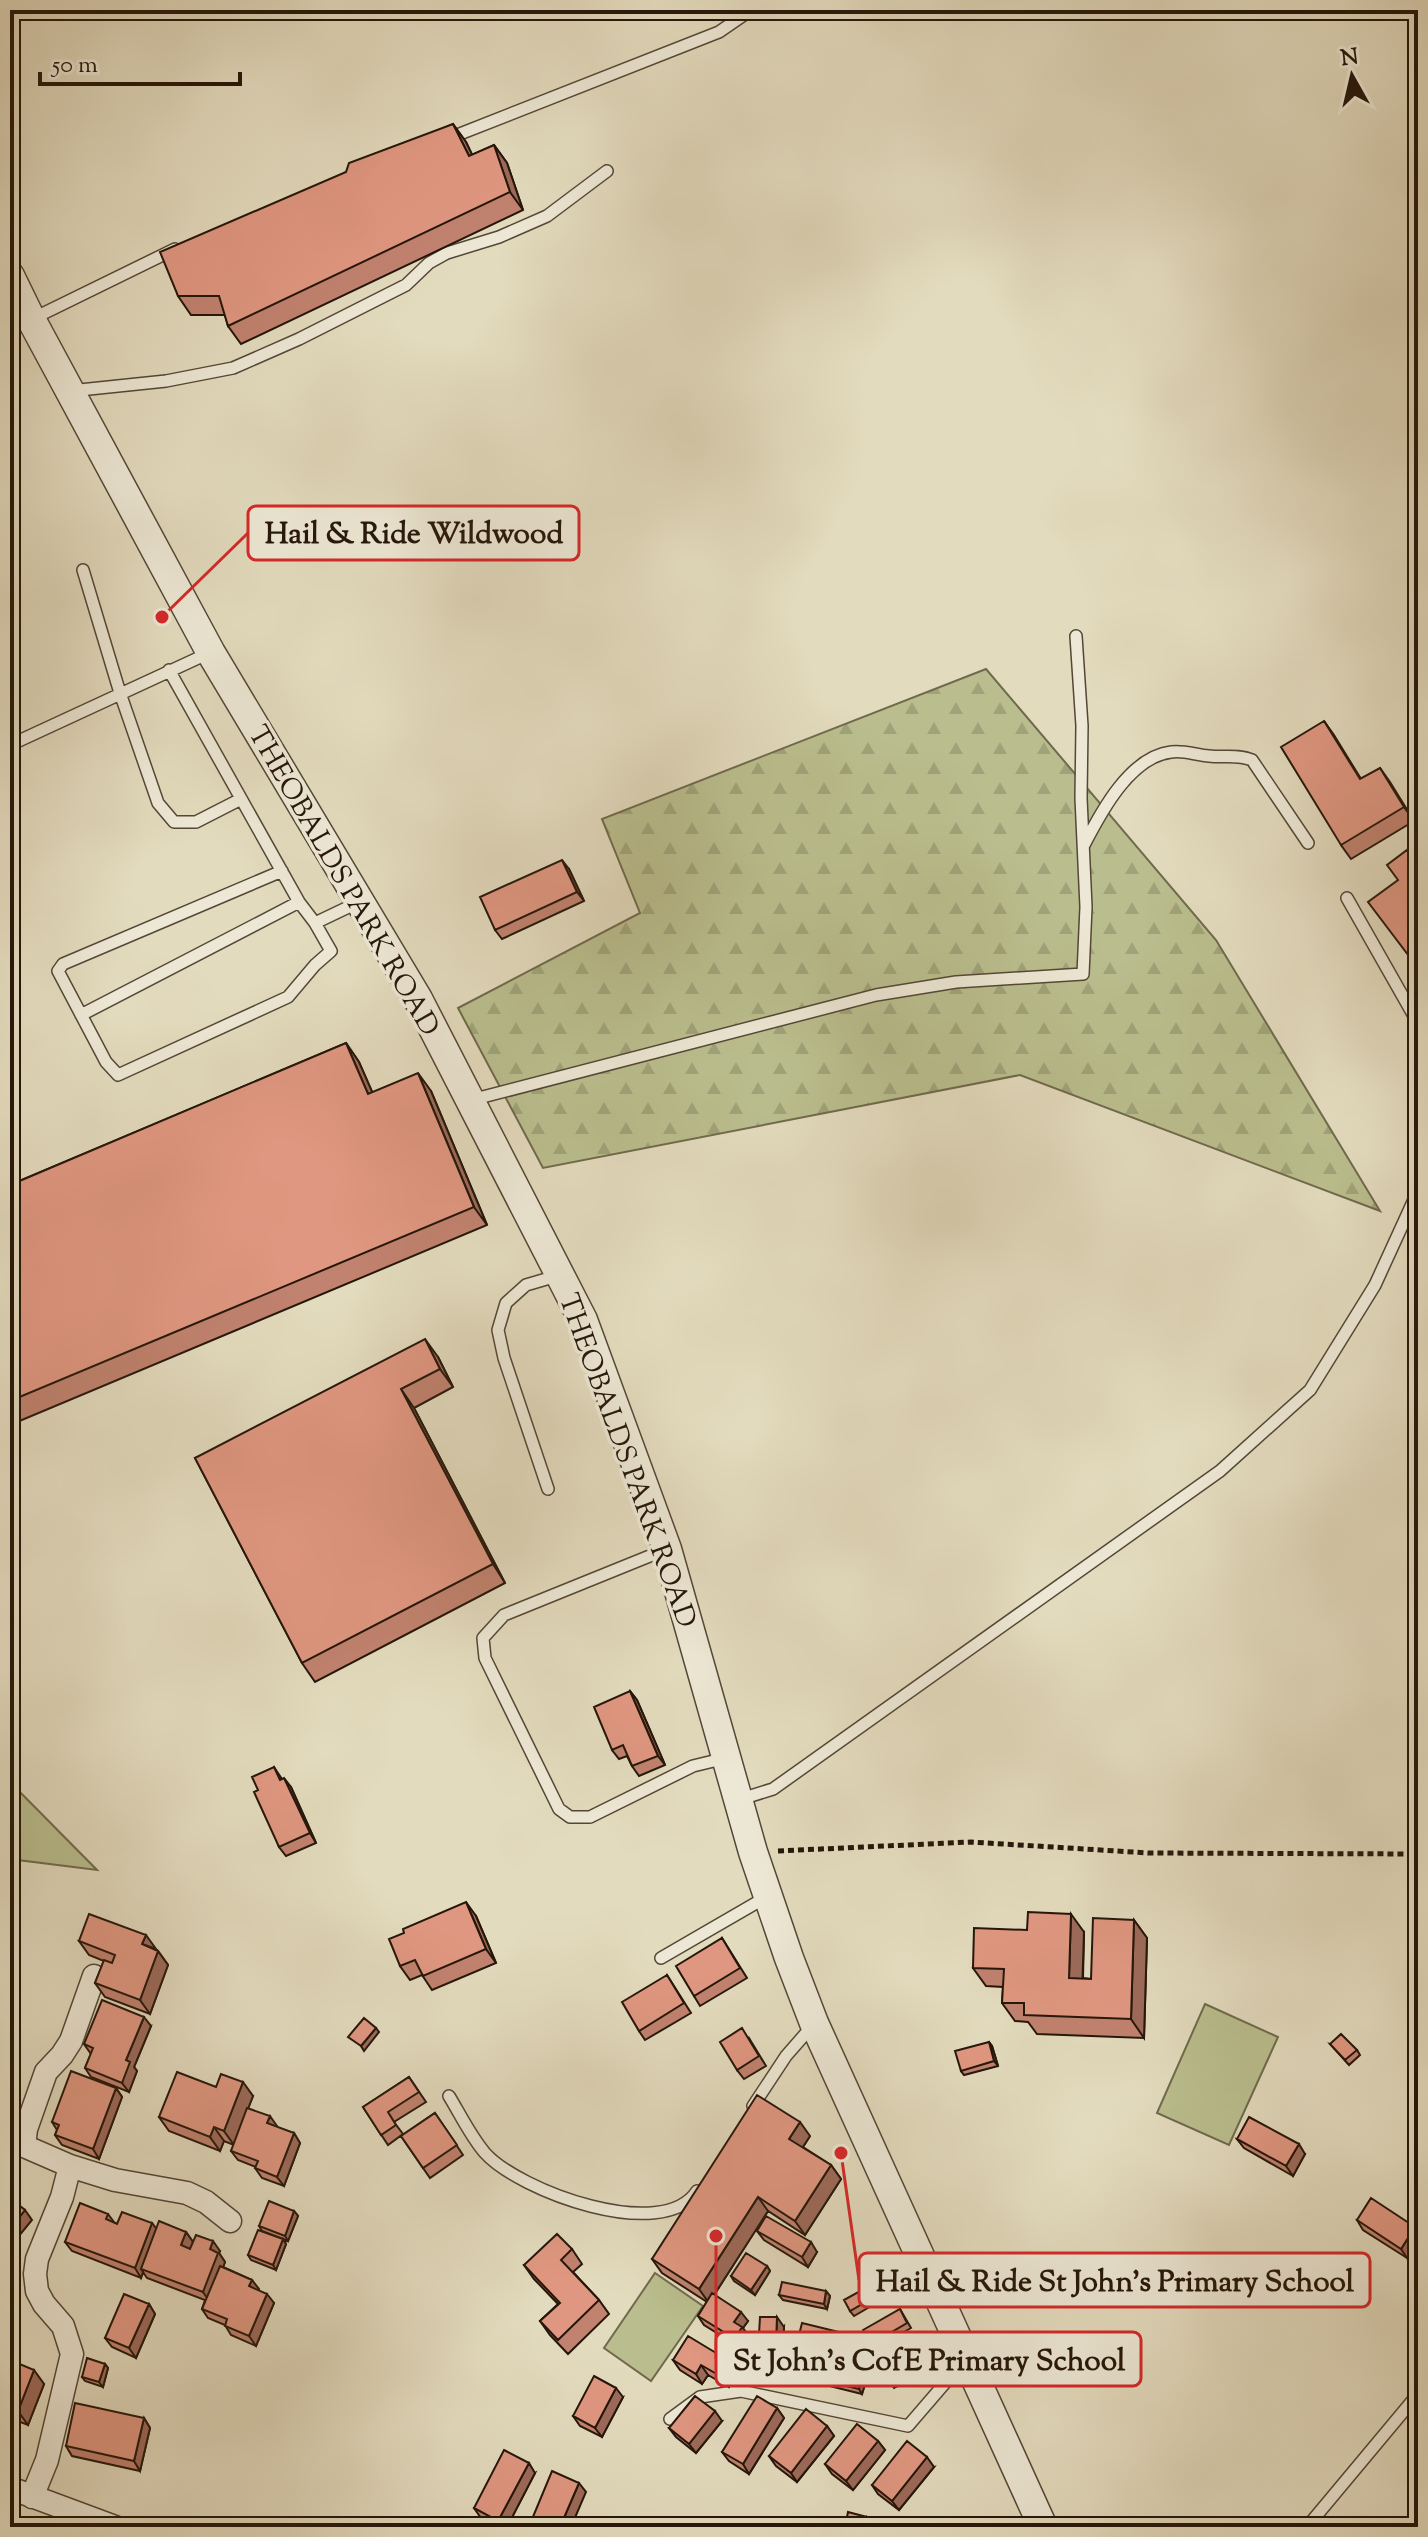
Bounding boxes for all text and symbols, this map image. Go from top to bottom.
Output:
scale bar [40,36,240,86]
north arrow [1312,36,1392,116]
text: N [1339,42,1361,76]
text: 50 m [50,49,98,83]
callout: Hail & Ride Wildwood [248,506,579,560]
text: Hail & Ride Wildwood [265,514,563,557]
street label: THEOBALDS PARK ROAD [237,719,448,1044]
street label: THEOBALDS PARK ROAD [547,1288,705,1634]
callout: Hail & Ride St John's Primary School [859,2253,1370,2307]
text: Hail & Ride St John's Primary School [876,2262,1355,2305]
callout: St John's CofE Primary School [716,2332,1141,2386]
text: St John's CofE Primary School [733,2341,1126,2384]

